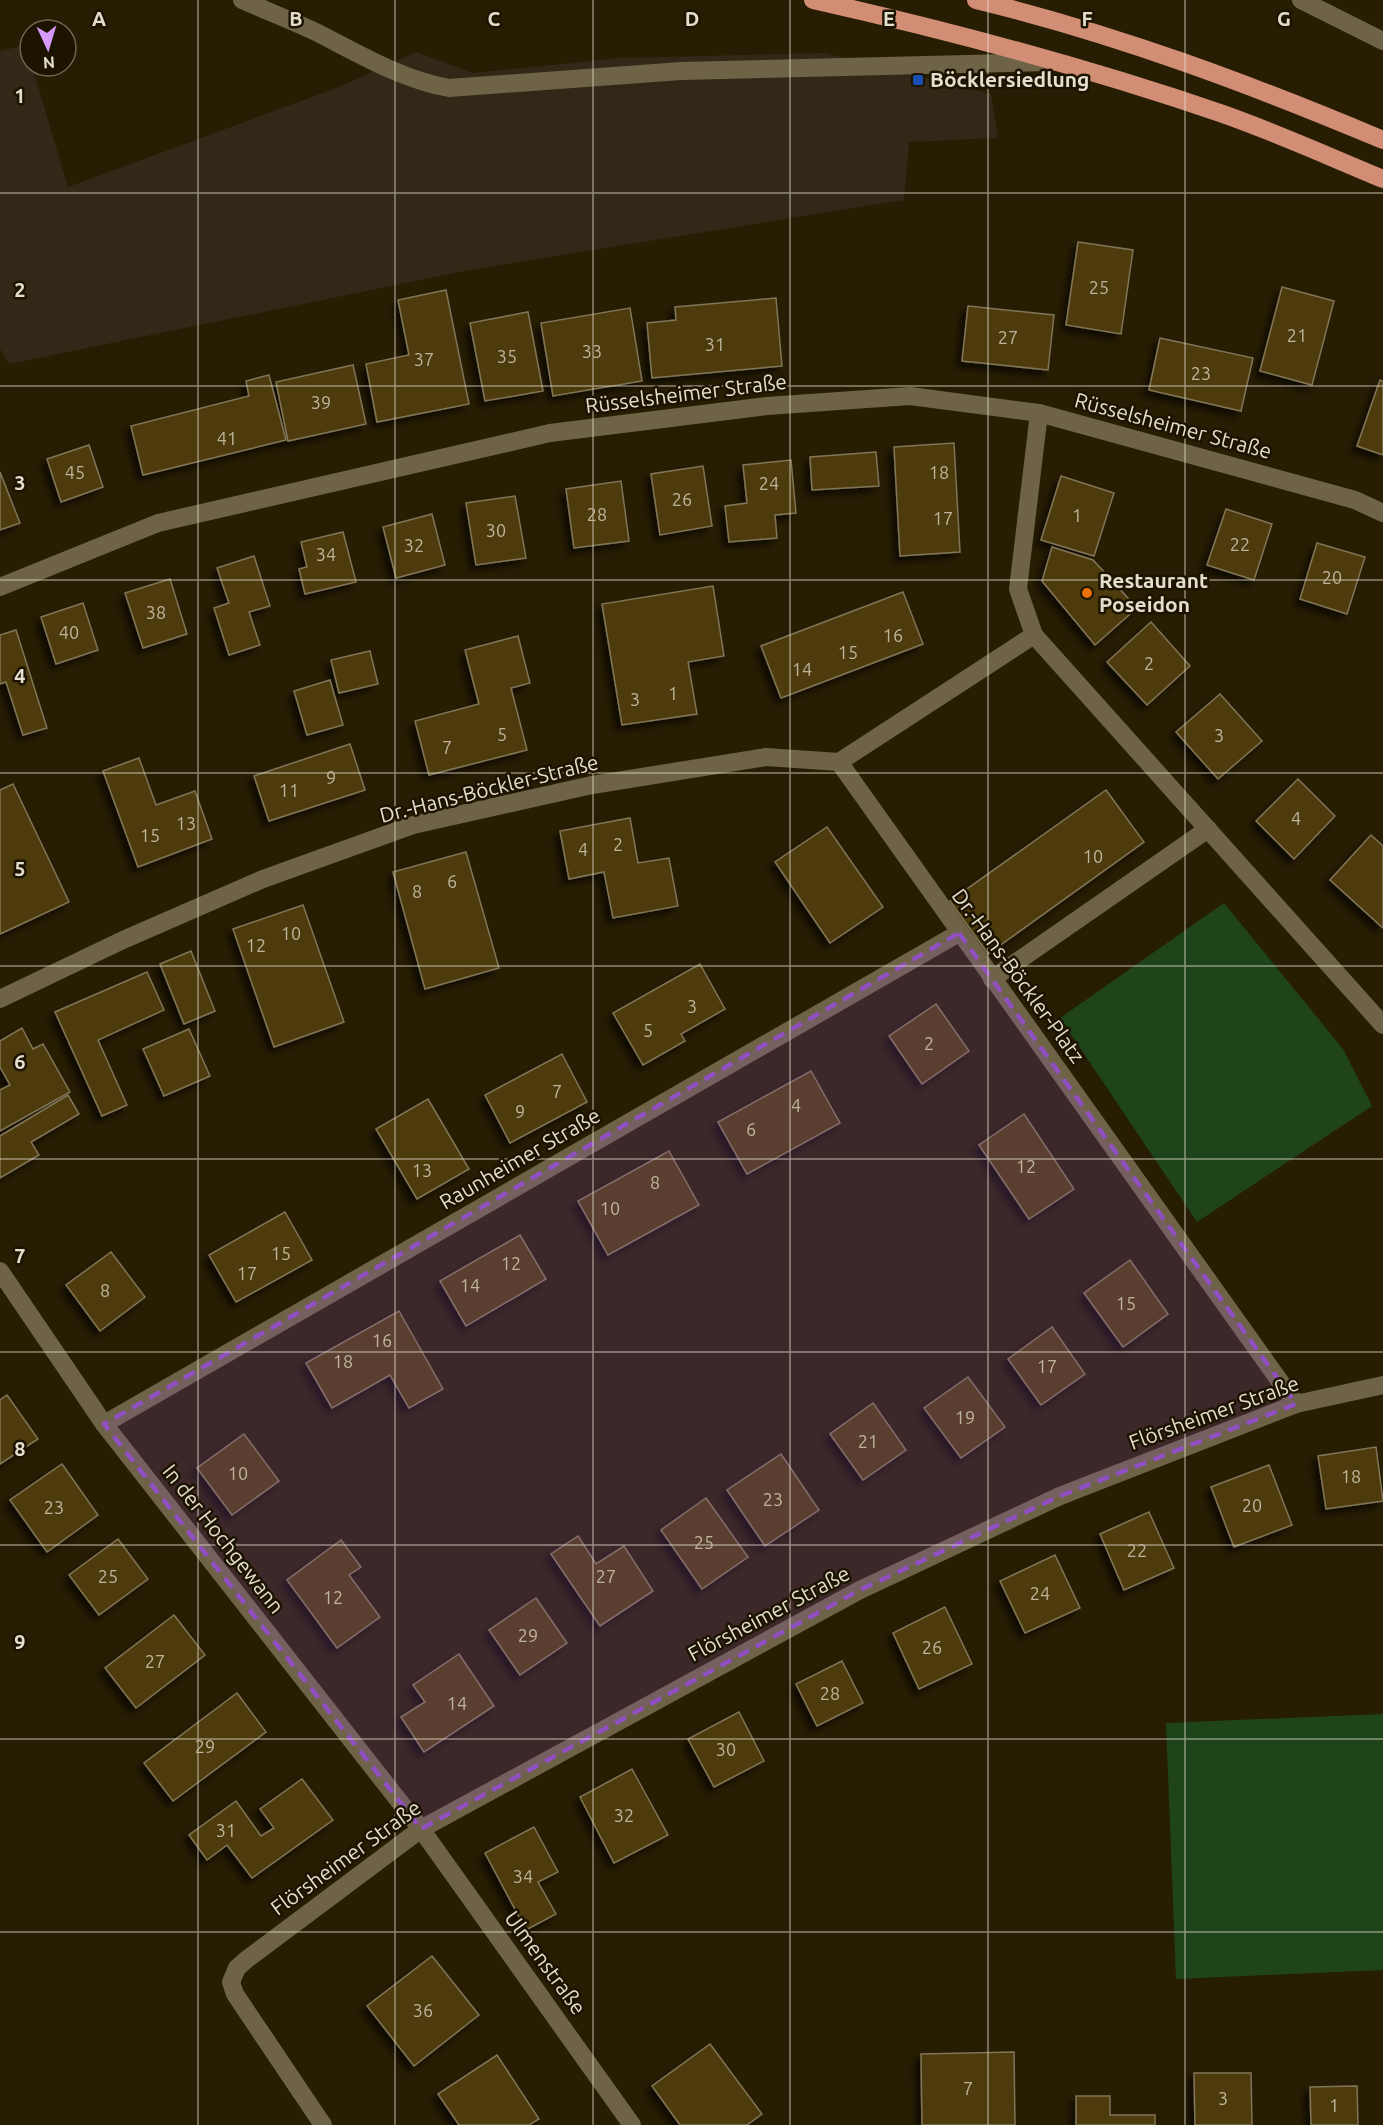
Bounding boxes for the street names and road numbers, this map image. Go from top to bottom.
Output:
street label: Rüsselsheimer Straße [584,369,788,417]
street label: Rüsselsheimer Straße [1072,387,1274,463]
street label: Dr.-Hans-Böckler-Straße [377,749,601,827]
street label: Dr.-Hans-Böckler-Platz [948,884,1090,1067]
street label: Raunheimer Straße [435,1102,604,1214]
street label: Flörsheimer Straße [1125,1370,1302,1454]
street label: In der Hochgewann [158,1459,289,1618]
street label: Flörsheimer Straße [684,1560,853,1666]
street label: Flörsheimer Straße [266,1795,425,1920]
street label: Ulmenstraße [500,1906,591,2019]

